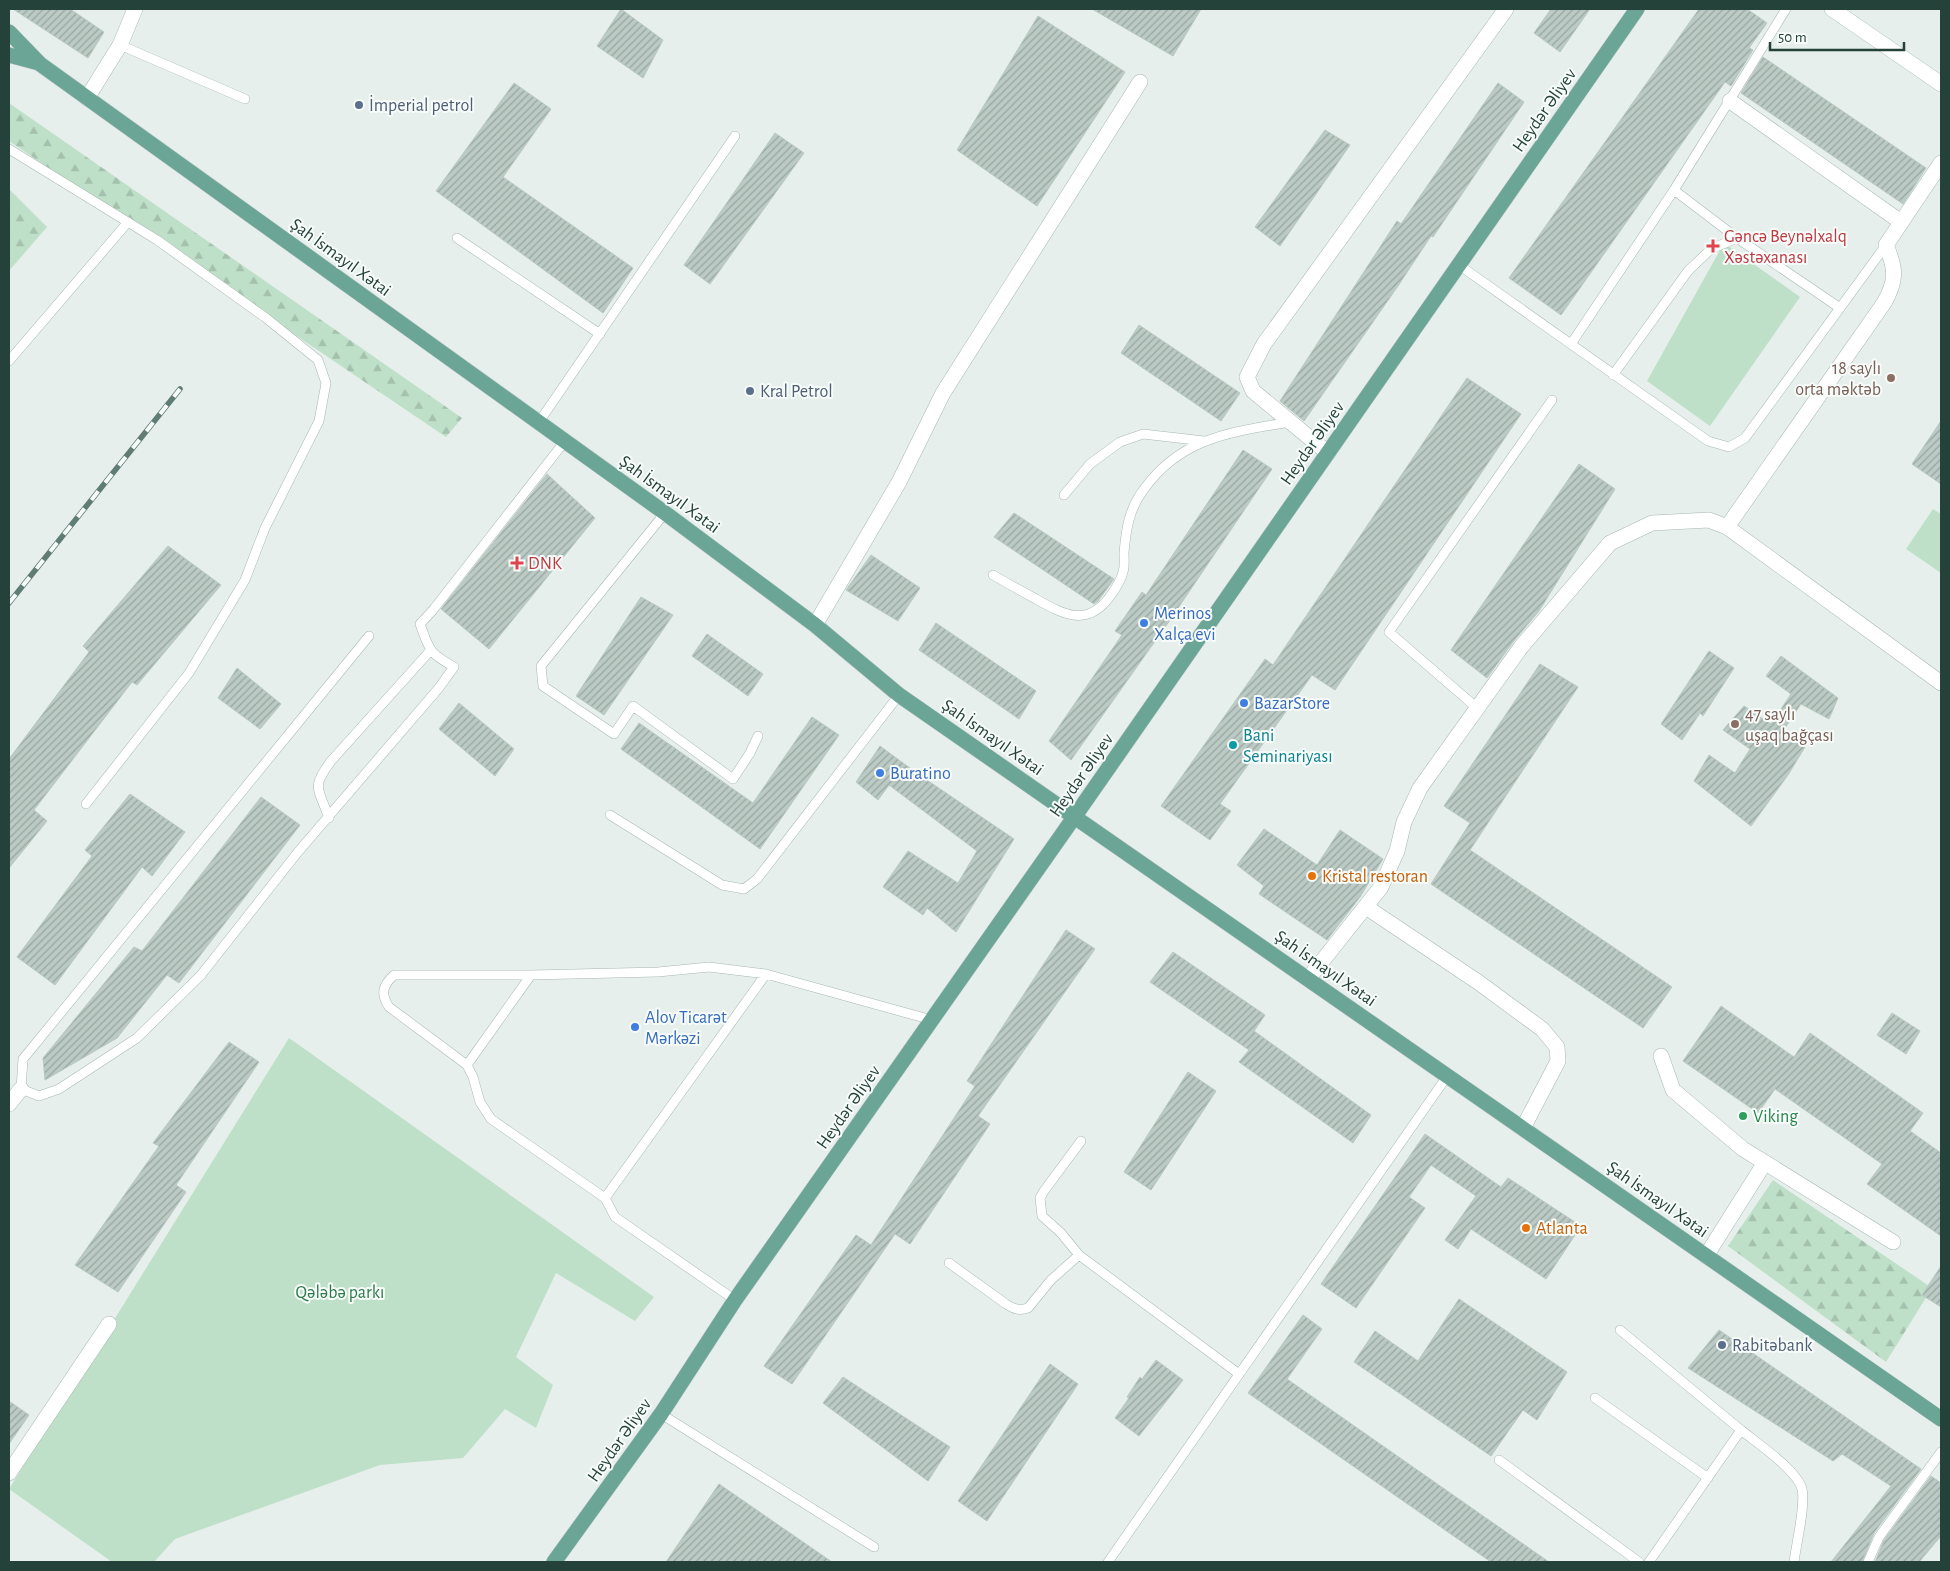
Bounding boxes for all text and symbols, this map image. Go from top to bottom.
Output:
scale bar [1770,20,1904,52]
text: 50 m [1778,30,1807,45]
street label: Heydər Əliyev [1510,65,1580,156]
place label: İmperial petrol [369,95,474,115]
marker: İmperial petrol [353,99,365,111]
street label: Şah İsmayıl Xətai [287,214,395,300]
place label: Gəncə Beynəlxalq Xəstəxanası [1724,228,1847,267]
marker: Gəncə Beynəlxalq Xəstəxanası [1706,239,1720,253]
place label: 18 saylı orta məktəb [1795,360,1881,399]
marker: 18 saylı orta məktəb [1885,372,1897,384]
place label: Kral Petrol [760,383,833,401]
marker: Kral Petrol [744,385,756,397]
street label: Heydər Əliyev [1278,398,1348,489]
street label: Şah İsmayıl Xətai [616,451,724,537]
place label: DNK [528,555,562,573]
marker: DNK [510,556,524,570]
place label: Merinos Xalça evi [1154,605,1216,644]
marker: Merinos Xalça evi [1138,617,1150,629]
street label: Şah İsmayıl Xətai [938,695,1048,779]
place label: BazarStore [1254,695,1330,713]
marker: BazarStore [1238,697,1250,709]
place label: 47 saylı uşaq bağçası [1745,706,1834,745]
marker: 47 saylı uşaq bağçası [1729,718,1741,730]
place label: Bani Seminariyası [1243,727,1333,766]
street label: Heydər Əliyev [1047,730,1117,821]
marker: Bani Seminariyası [1227,739,1239,751]
place label: Buratino [890,765,951,783]
marker: Buratino [874,767,886,779]
place label: Kristal restoran [1322,868,1428,886]
marker: Kristal restoran [1306,870,1318,882]
street label: Şah İsmayıl Xətai [1271,926,1381,1010]
place label: Alov Ticarət Mərkəzi [645,1009,727,1048]
marker: Alov Ticarət Mərkəzi [629,1021,641,1033]
street label: Heydər Əliyev [814,1062,884,1153]
place label: Viking [1753,1108,1798,1126]
marker: Viking [1737,1110,1749,1122]
street label: Şah İsmayıl Xətai [1603,1157,1713,1241]
place label: Atlanta [1536,1220,1588,1238]
marker: Atlanta [1520,1222,1532,1234]
park label: Qələbə parkı [296,1284,384,1302]
place label: Rabitəbank [1732,1337,1813,1355]
marker: Rabitəbank [1716,1339,1728,1351]
street label: Heydər Əliyev [585,1395,655,1486]

